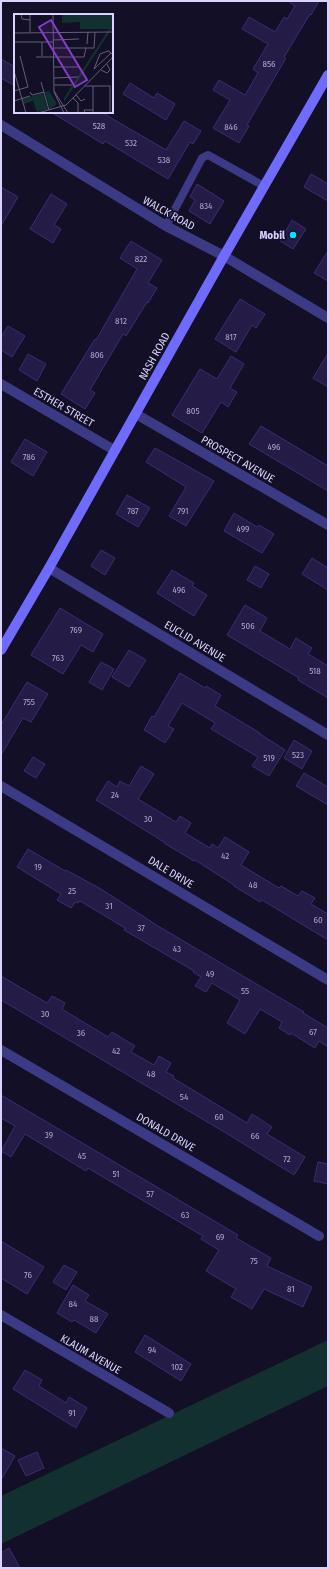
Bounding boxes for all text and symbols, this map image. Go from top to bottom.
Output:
inset map [14,14,113,113]
house number: 856 [262,59,276,69]
house number: 528 [93,121,106,131]
house number: 846 [224,122,238,132]
house number: 532 [125,138,137,148]
house number: 538 [158,155,171,165]
street label: WALCK ROAD [141,194,197,233]
house number: 834 [200,201,213,211]
place label: Mobil [259,229,286,242]
marker: Mobil [288,230,298,240]
house number: 822 [135,254,147,264]
house number: 812 [115,316,127,326]
street label: NASH ROAD [136,330,173,382]
house number: 817 [225,332,237,342]
house number: 806 [90,350,104,360]
street label: ESTHER STREET [31,385,97,430]
house number: 805 [186,406,200,416]
street label: PROSPECT AVENUE [199,433,277,486]
house number: 496 [267,442,281,452]
house number: 786 [23,452,36,462]
house number: 787 [127,506,139,516]
house number: 791 [177,506,189,516]
house number: 499 [237,524,249,534]
house number: 496 [172,585,186,595]
street label: EUCLID AVENUE [162,618,228,665]
house number: 506 [241,621,255,631]
house number: 769 [70,625,82,635]
house number: 763 [52,653,64,663]
house number: 518 [309,666,321,676]
house number: 755 [23,697,35,707]
house number: 523 [292,750,304,760]
house number: 519 [263,753,275,763]
house number: 24 [111,790,120,800]
house number: 30 [144,814,153,824]
house number: 42 [221,851,229,861]
street label: DALE DRIVE [146,854,196,891]
house number: 19 [34,862,42,872]
house number: 48 [249,880,258,890]
house number: 25 [68,886,76,896]
house number: 31 [105,901,113,911]
house number: 60 [313,915,323,925]
house number: 37 [137,923,145,933]
house number: 43 [173,944,181,954]
house number: 49 [206,969,214,979]
house number: 55 [241,986,249,996]
house number: 30 [41,1009,50,1019]
house number: 67 [309,1027,317,1037]
house number: 36 [77,1028,86,1038]
house number: 42 [112,1046,120,1056]
house number: 48 [147,1069,156,1079]
house number: 54 [180,1092,189,1102]
street label: DONALD DRIVE [134,1110,197,1154]
house number: 60 [214,1112,224,1122]
house number: 39 [45,1130,53,1140]
house number: 66 [251,1131,260,1141]
house number: 45 [78,1151,86,1161]
house number: 72 [283,1154,291,1164]
house number: 51 [112,1169,120,1179]
house number: 57 [146,1189,154,1199]
house number: 63 [181,1210,189,1220]
house number: 69 [216,1232,224,1242]
house number: 75 [250,1256,258,1266]
house number: 76 [24,1270,32,1280]
house number: 81 [287,1284,295,1294]
house number: 84 [69,1299,78,1309]
house number: 88 [89,1314,99,1324]
street label: KLAUM AVENUE [58,1332,123,1377]
house number: 94 [148,1345,157,1355]
house number: 102 [171,1362,183,1372]
house number: 91 [68,1408,76,1418]

